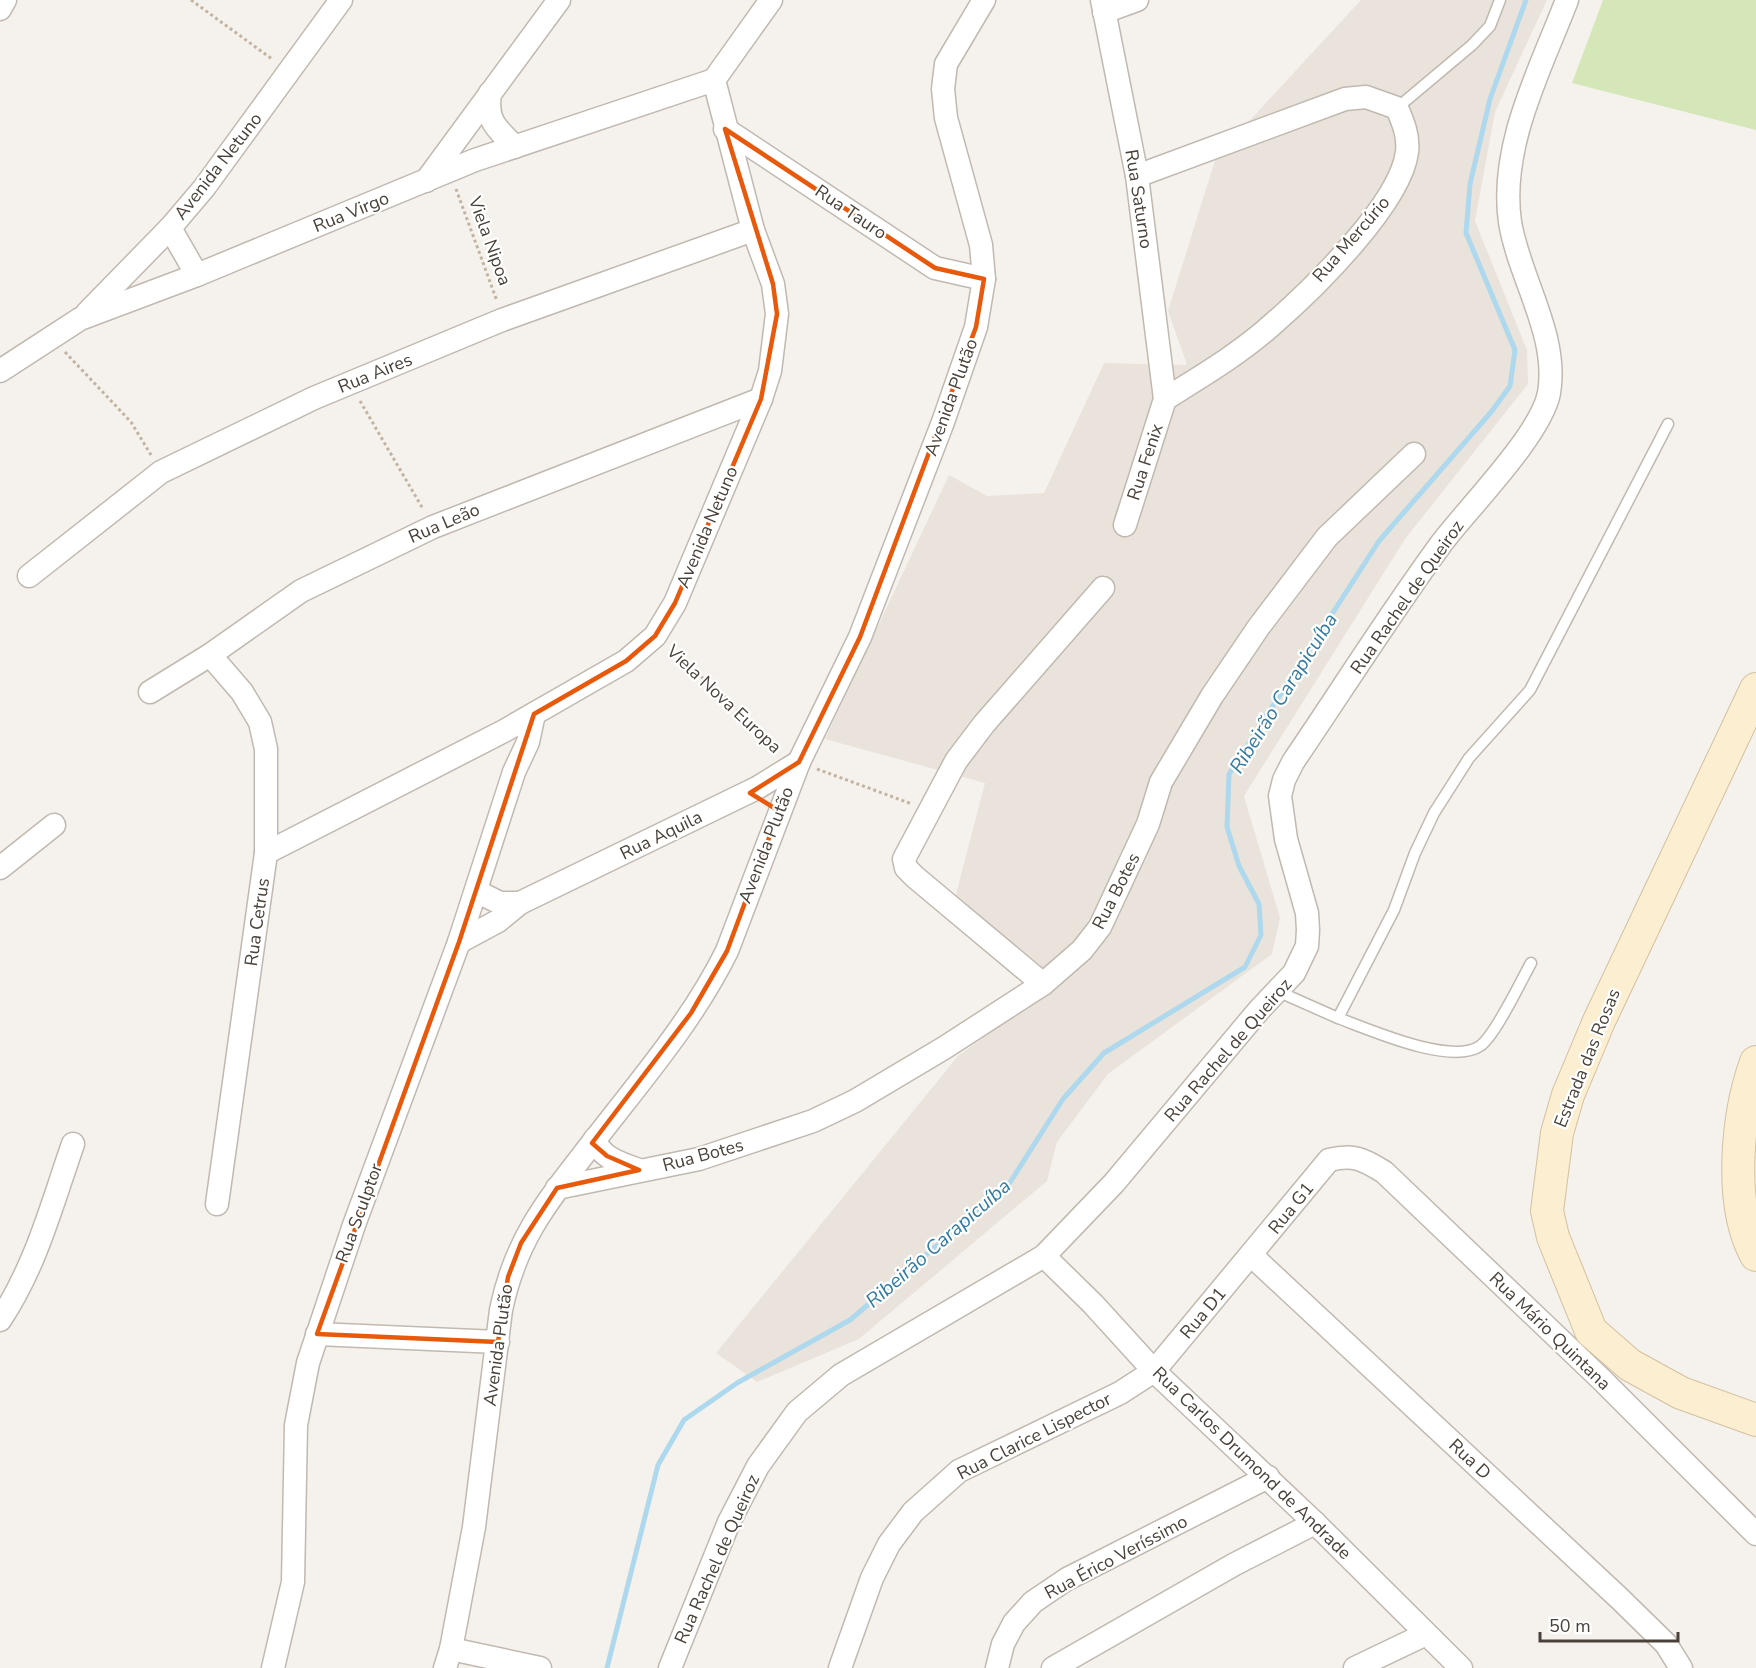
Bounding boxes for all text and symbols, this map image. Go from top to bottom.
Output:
street label: Avenida Netuno [169,107,267,225]
street label: Rua Saturno [1119,148,1159,250]
street label: Rua Tauro [810,179,892,245]
street label: Rua Virgo [310,186,392,238]
street label: Rua Mercúrio [1307,191,1395,287]
street label: Viela Nipoa [462,192,517,289]
street label: Avenida Plutão [919,335,983,459]
street label: Rua Aires [334,347,416,399]
street label: Rua Fenix [1121,420,1169,503]
street label: Avenida Netuno [671,462,743,592]
street label: Rua Leão [405,497,483,549]
street label: Rua Rachel de Queiroz [1345,515,1469,679]
water label: Ribeirão Carapicuíba [1223,608,1344,779]
street label: Viela Nova Europa [661,639,787,759]
street label: Avenida Plutão [733,783,799,907]
street label: Rua Aquila [616,805,706,865]
street label: Rua Botes [1087,849,1145,933]
street label: Rua Cetrus [239,876,275,968]
street label: Rua Rachel de Queiroz [1159,973,1297,1127]
street label: Estrada das Rosas [1548,985,1626,1131]
street label: Rua Botes [660,1133,746,1177]
street label: Rua Sculptor [330,1159,388,1266]
water label: Ribeirão Carapicuíba [860,1173,1017,1314]
street label: Rua G1 [1263,1177,1319,1239]
street label: Rua Mário Quintana [1484,1267,1616,1395]
street label: Avenida Plutão [478,1282,518,1408]
street label: Rua D1 [1174,1282,1232,1344]
street label: Rua Carlos Drumond de Andrade [1147,1361,1357,1565]
street label: Rua Clarice Lispector [953,1386,1116,1485]
street label: Rua D [1444,1433,1496,1485]
street label: Rua Rachel de Queiroz [669,1471,765,1647]
street label: Rua Érico Veríssimo [1040,1509,1192,1605]
scale bar [1540,1605,1678,1643]
text: 50 m [1549,1614,1591,1638]

